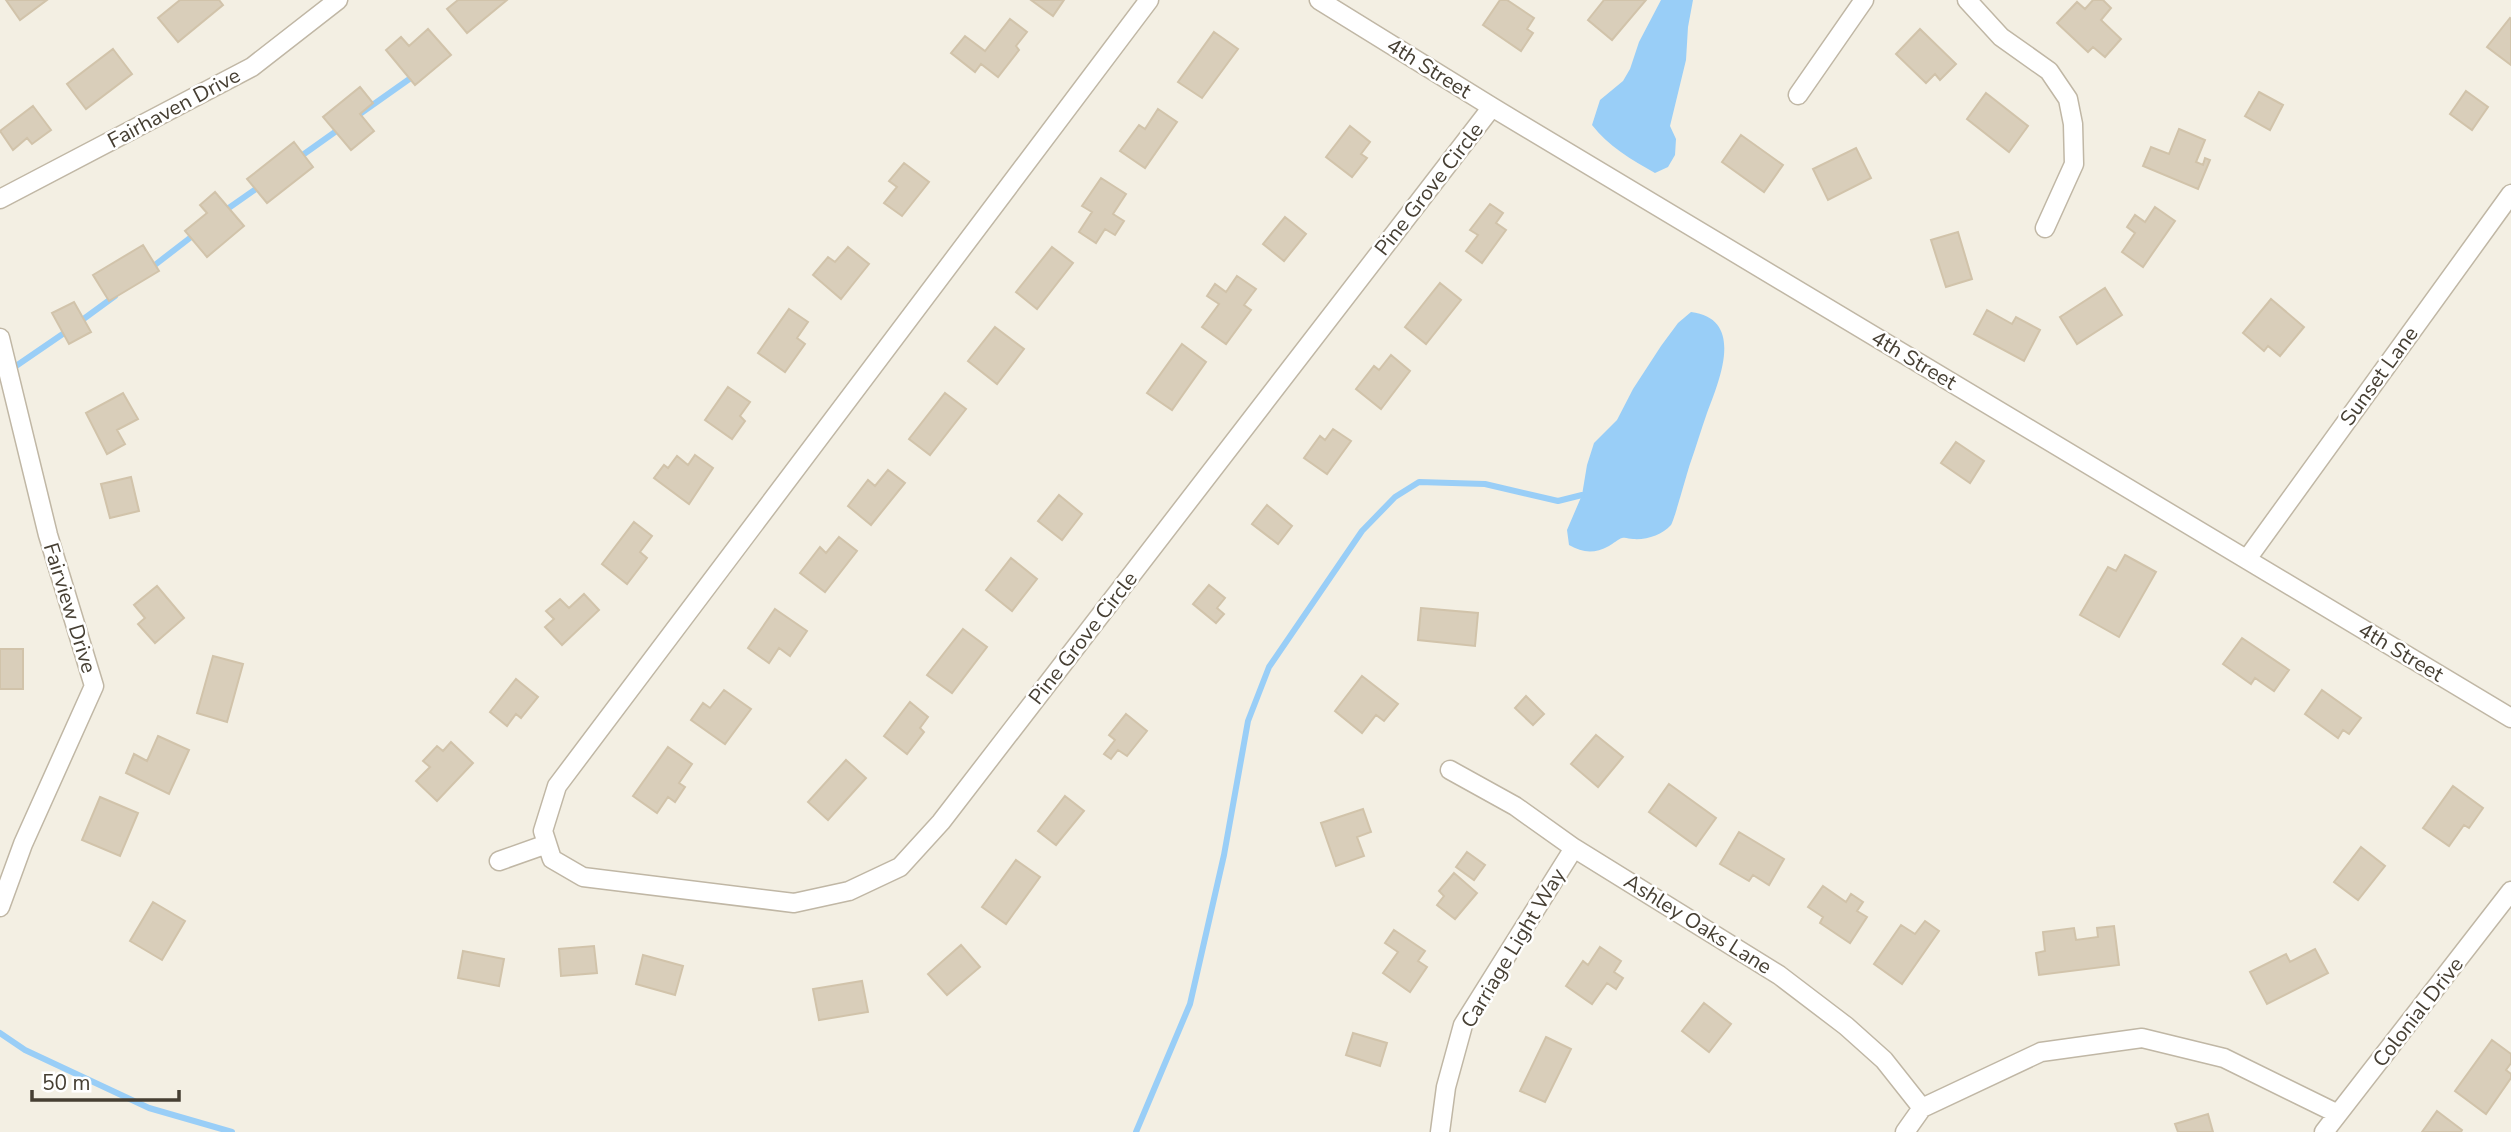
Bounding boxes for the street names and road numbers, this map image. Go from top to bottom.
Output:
street label: 4th Street [1381,31,1477,105]
street label: Fairhaven Drive [103,61,245,155]
street label: Pine Grove Circle [1368,117,1490,261]
street label: Sunset Lane [2333,321,2425,431]
street label: 4th Street [1866,324,1962,397]
street label: Fairview Drive [37,539,103,677]
street label: Pine Grove Circle [1022,566,1144,710]
street label: 4th Street [2353,616,2449,689]
street label: Carriage Light Way [1454,863,1572,1033]
street label: Ashley Oaks Lane [1619,867,1777,981]
street label: Colonial Drive [2366,951,2470,1073]

